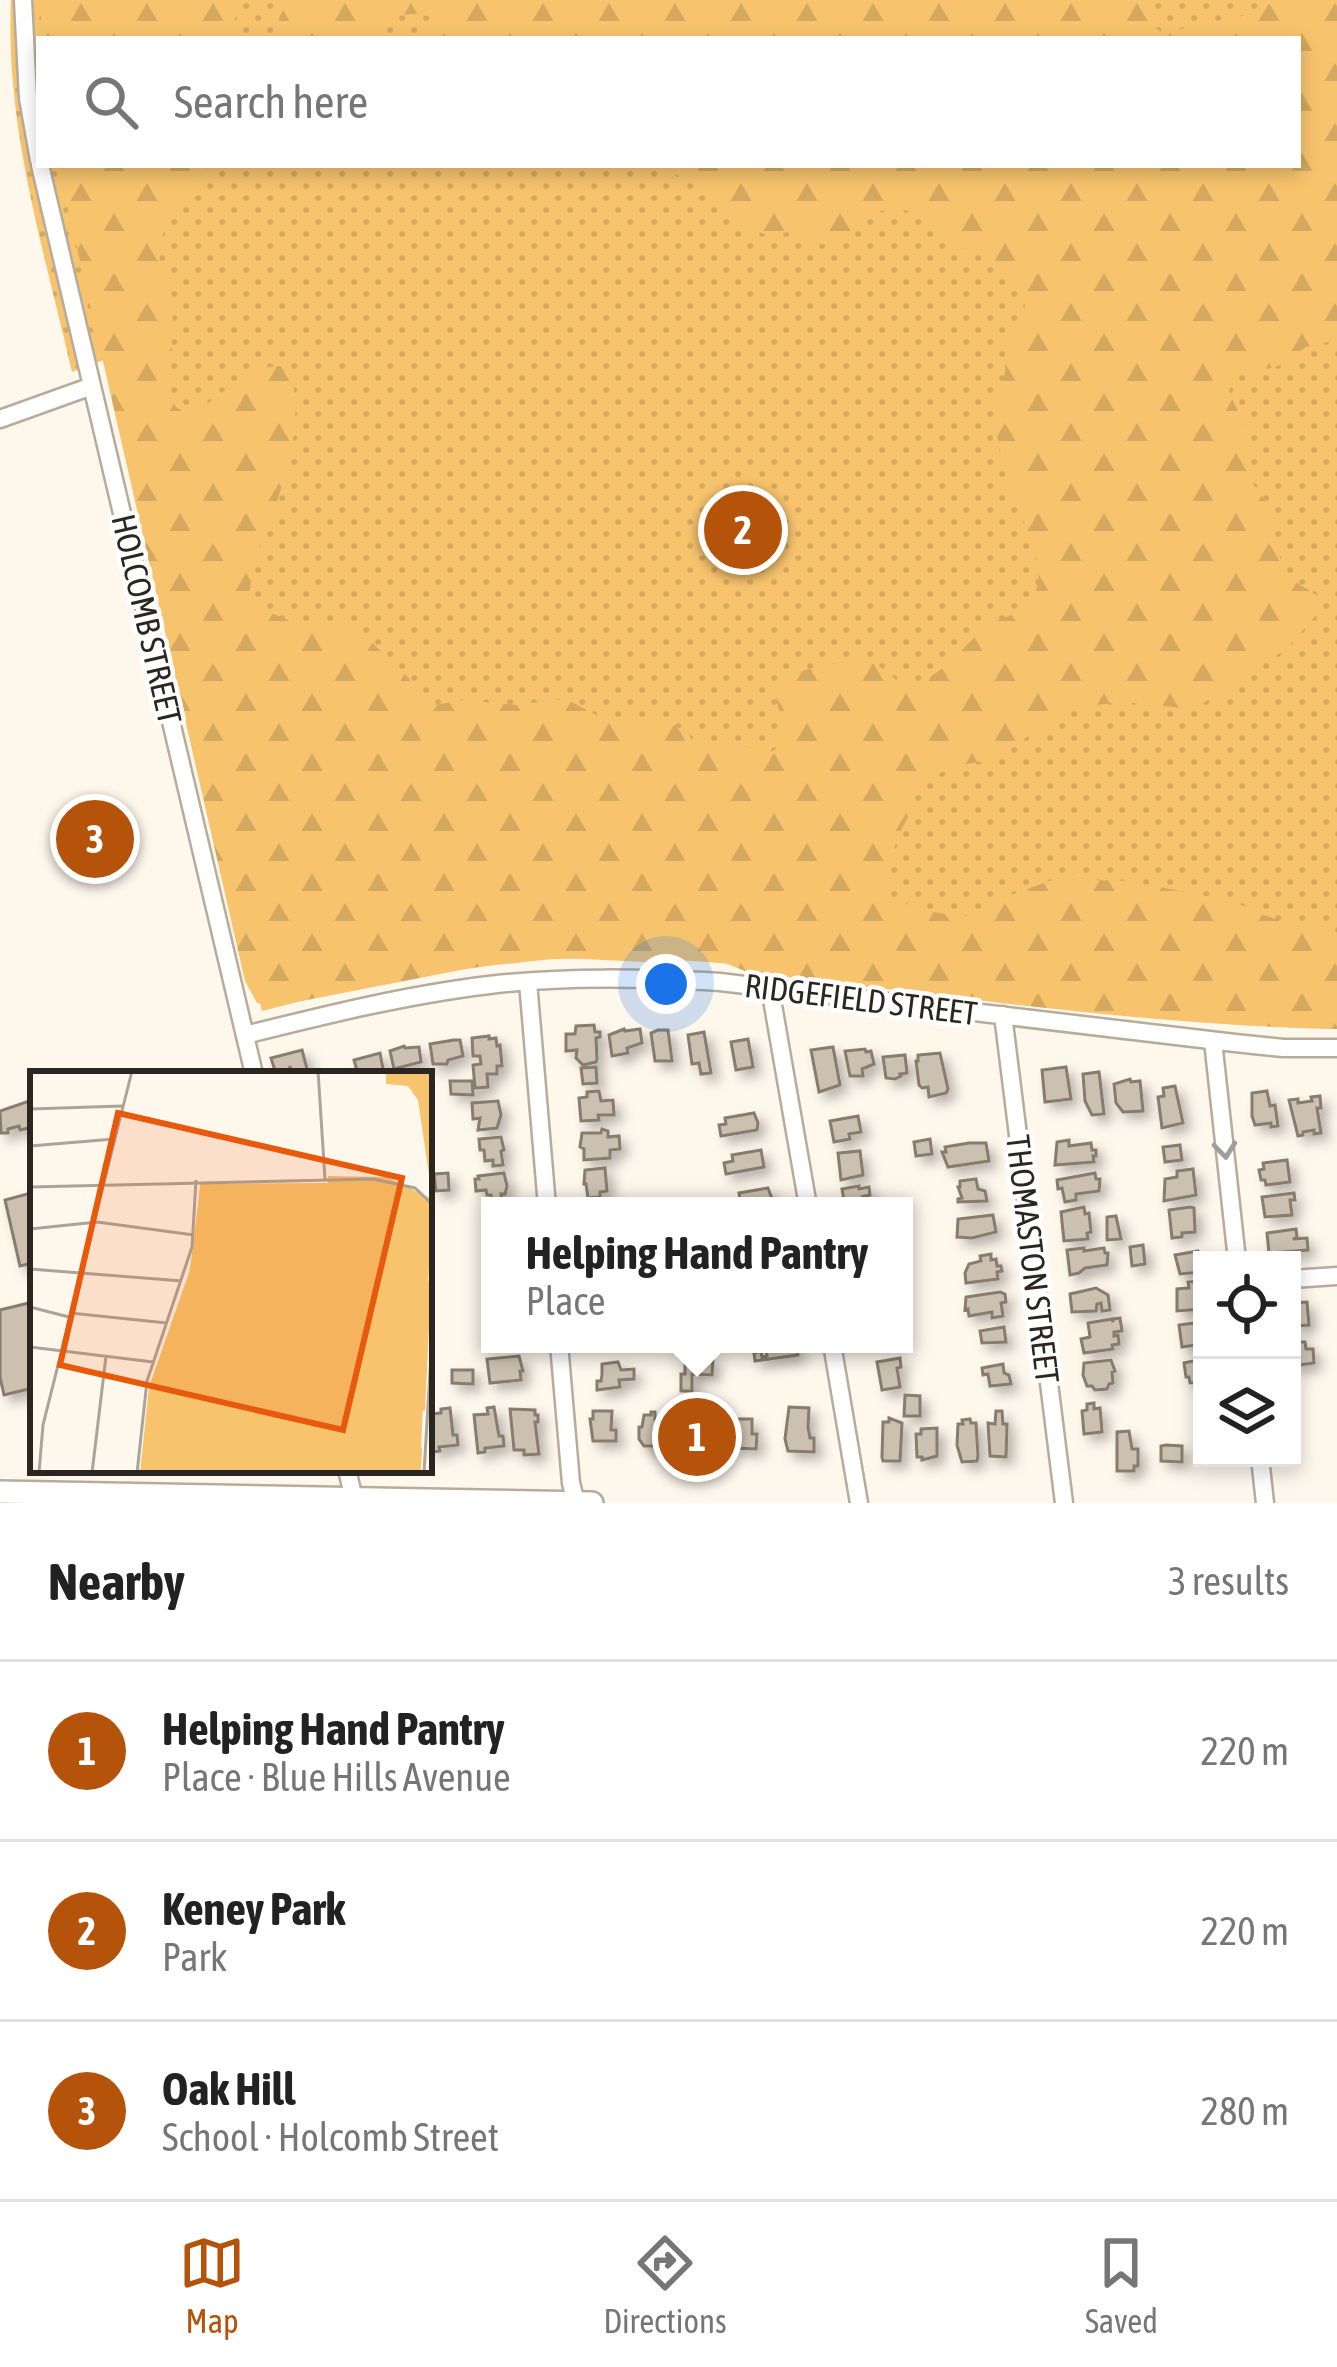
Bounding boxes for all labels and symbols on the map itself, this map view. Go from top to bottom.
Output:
pin: 2 [704,485,782,575]
street label: HOLCOMB STREET [104,511,190,728]
pin: 3 [56,794,134,884]
your location [636,954,696,1014]
street label: RIDGEFIELD STREET [743,966,980,1032]
inset map [30,1071,432,1473]
street label: THOMASTON STREET [999,1133,1067,1386]
one-way arrow [1212,1141,1237,1160]
pin: 1 [658,1392,736,1482]

